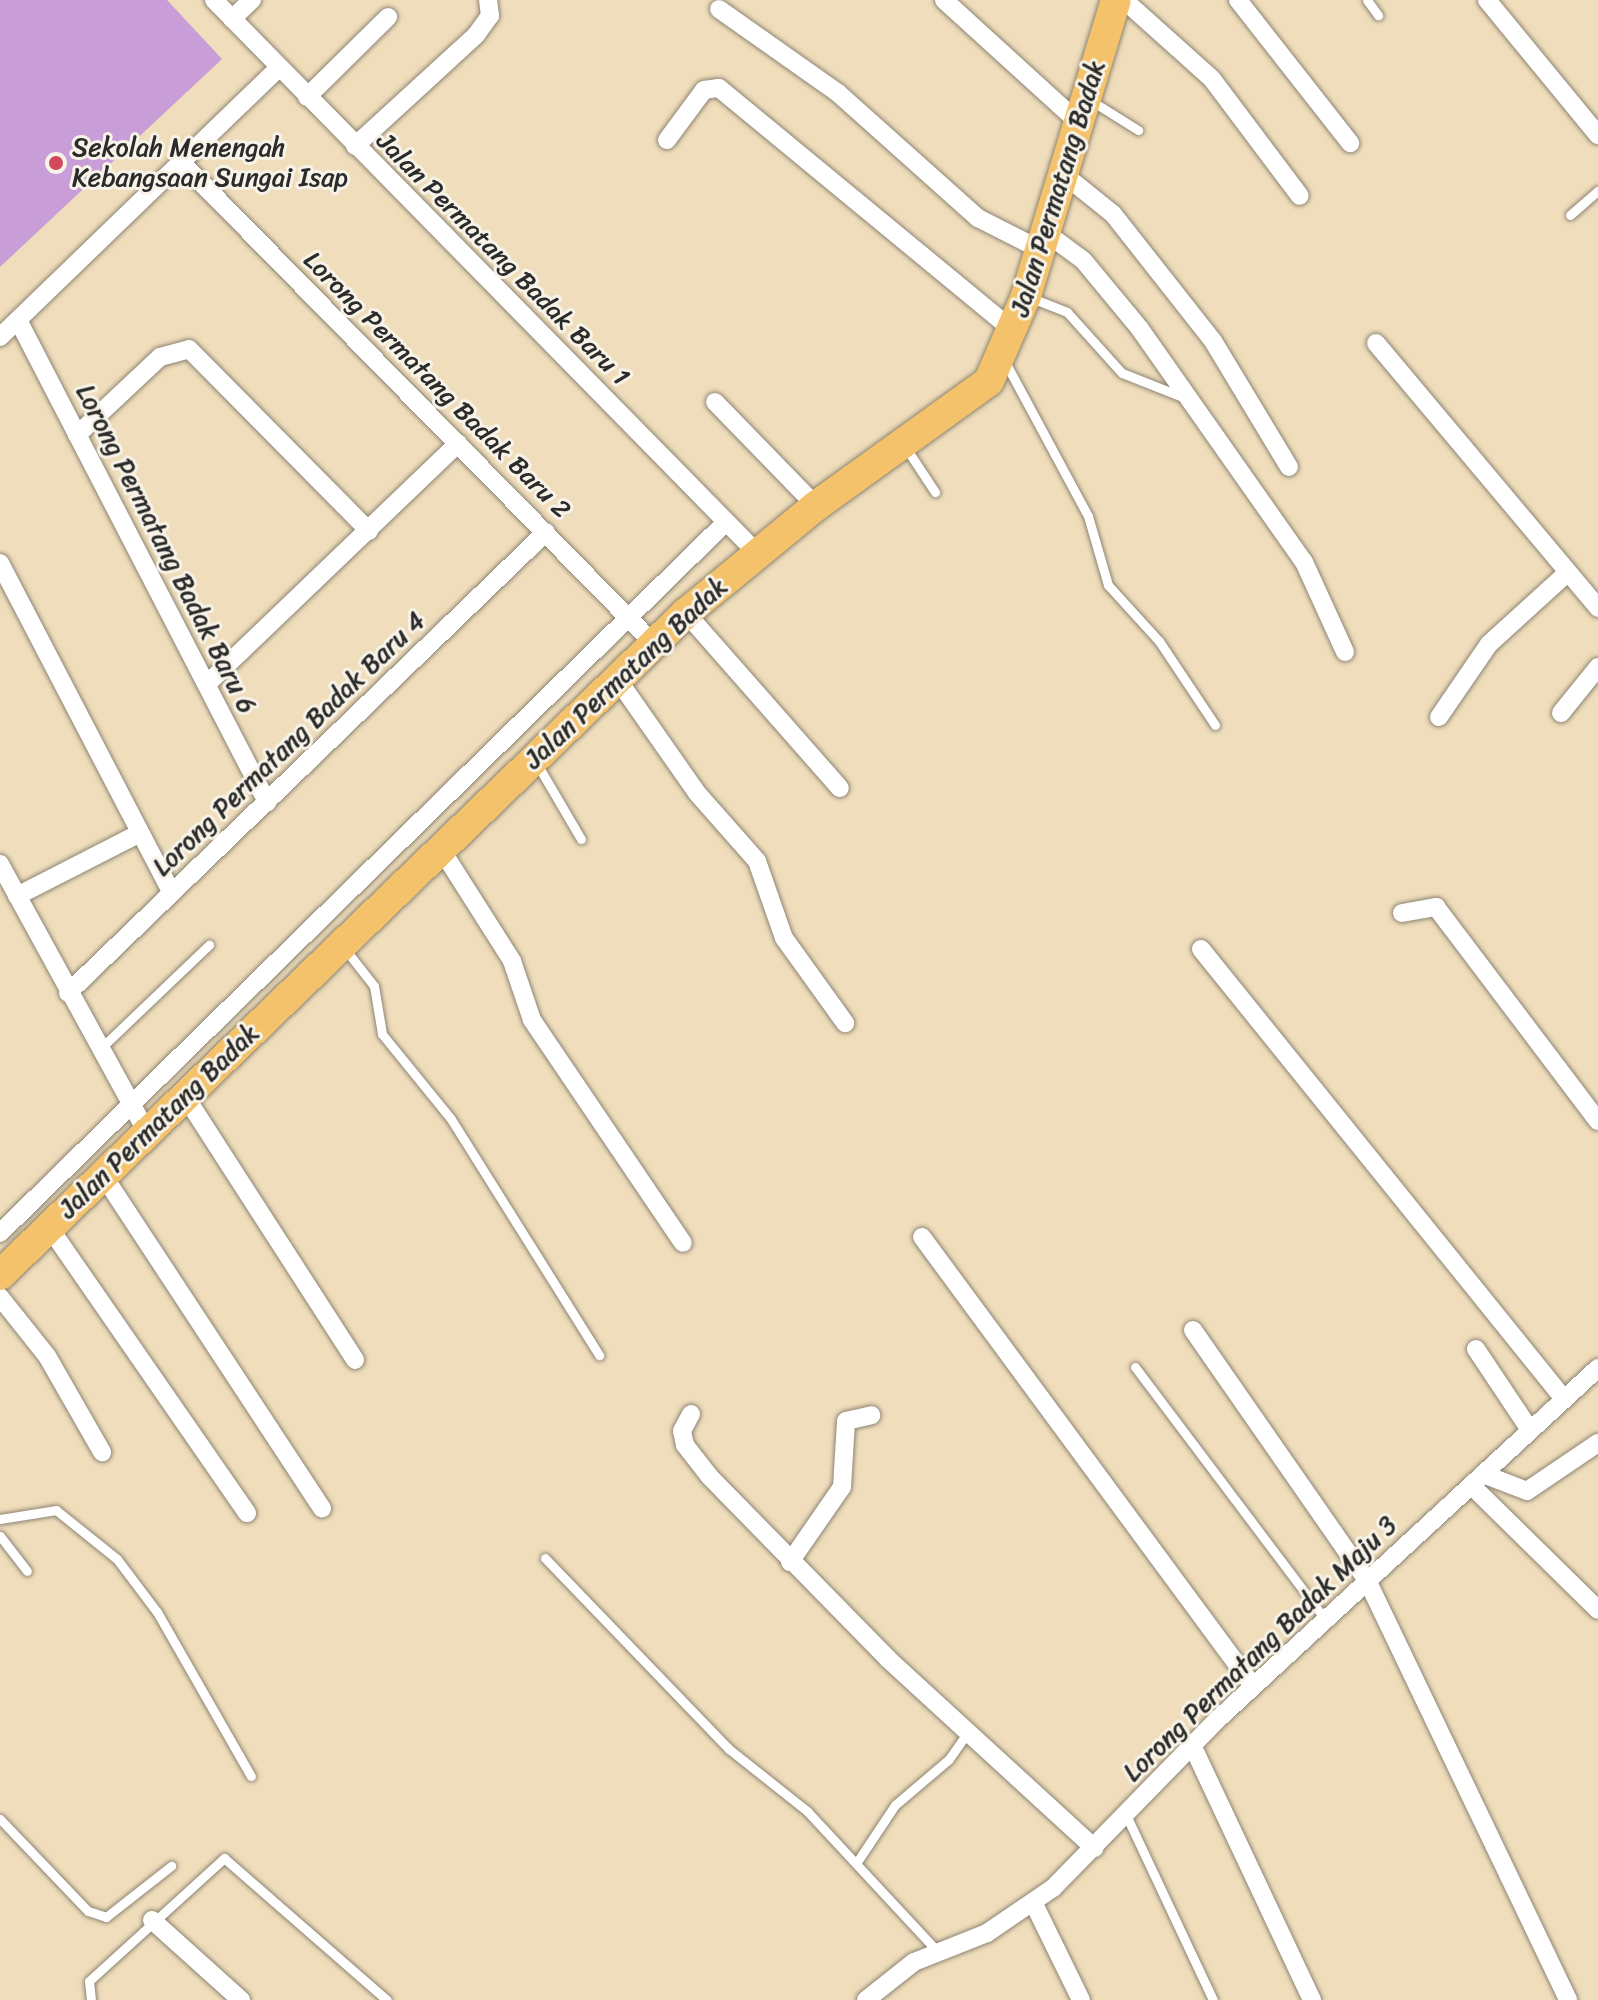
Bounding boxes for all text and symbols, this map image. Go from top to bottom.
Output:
street label: Jalan Permatang Badak [1004,56,1112,320]
street label: Jalan Permatang Badak Baru 1 [370,126,636,392]
place label: Sekolah Menengah Kebangsaan Sungai Isap [72,132,348,194]
marker: Sekolah Menengah Kebangsaan Sungai Isap [47,154,65,172]
street label: Lorong Permatang Badak Baru 2 [297,245,577,525]
street label: Lorong Permatang Badak Baru 6 [69,379,263,719]
street label: Jalan Permatang Badak [518,571,734,775]
street label: Lorong Permatang Badak Baru 4 [146,605,432,883]
street label: Jalan Permatang Badak [52,1017,266,1225]
street label: Lorong Permatang Badak Maju 3 [1117,1510,1403,1788]

